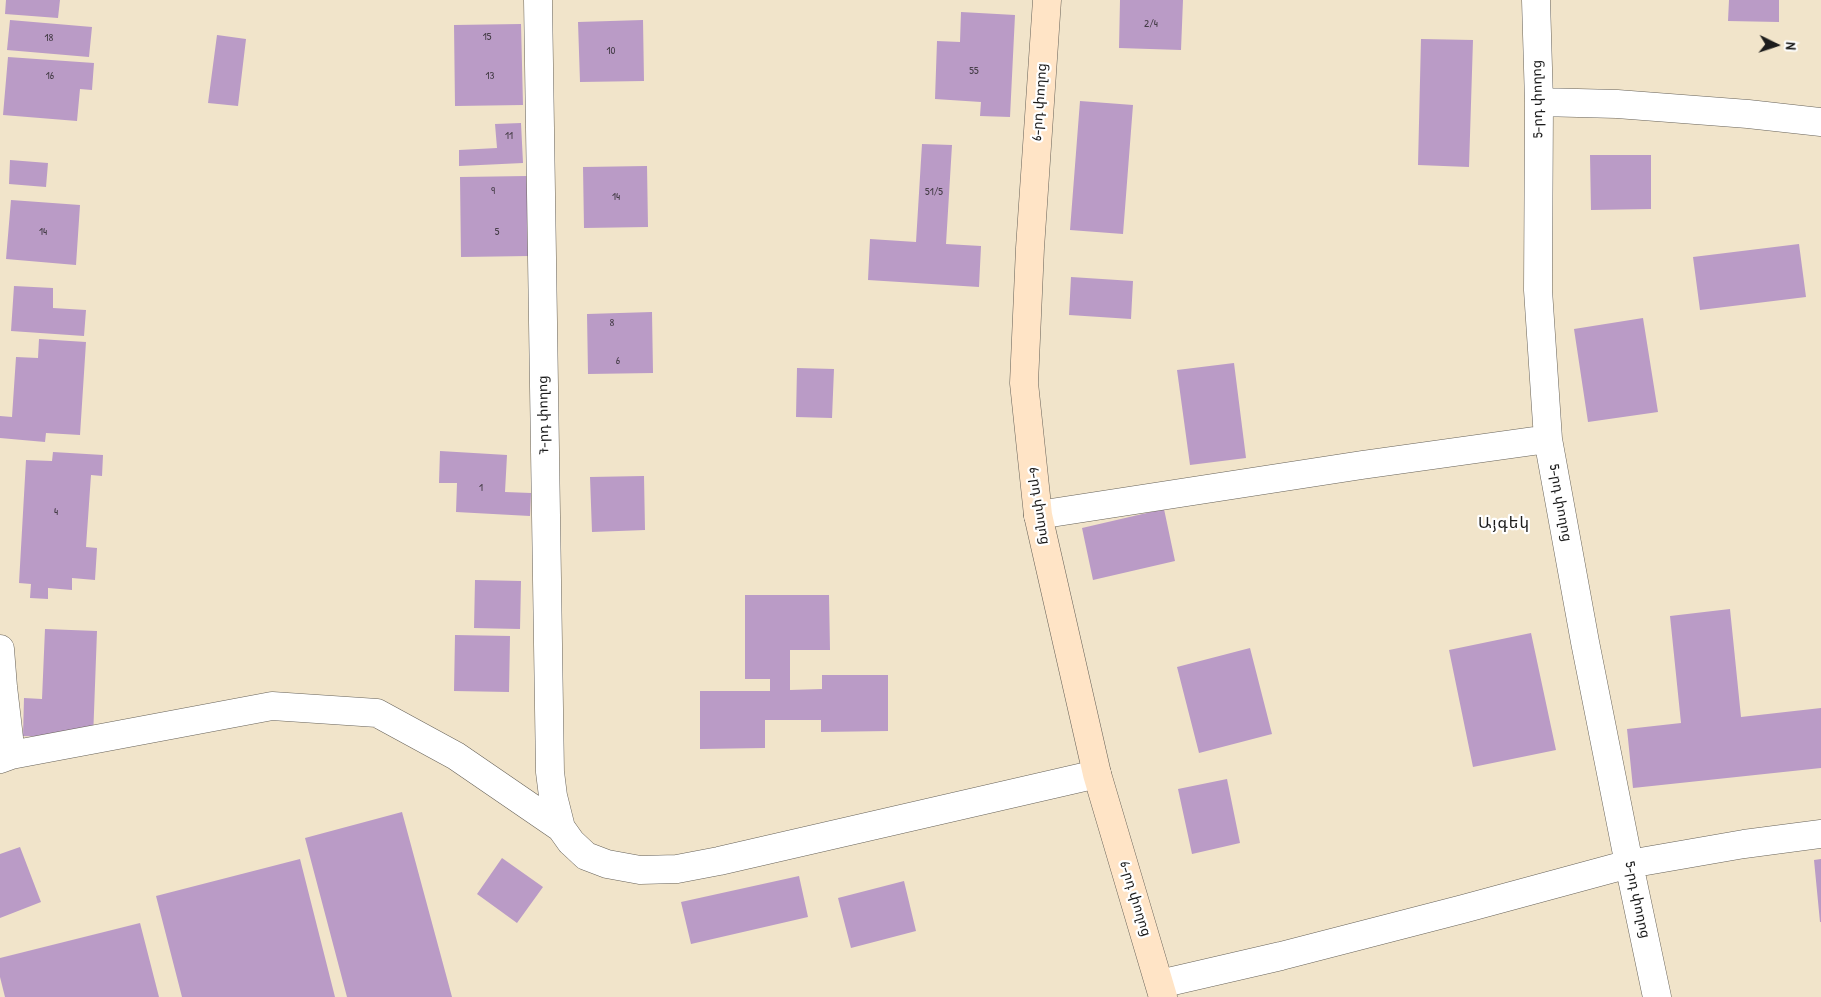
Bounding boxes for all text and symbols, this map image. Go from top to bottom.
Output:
house number: 2/4 [1144,17,1158,31]
north arrow [1751,20,1801,70]
house number: 15 [483,30,491,44]
house number: 18 [45,31,53,45]
text: N [1782,42,1801,50]
house number: 10 [607,44,615,58]
street label: 5-րդ փողոց [1529,60,1547,138]
street label: 6-րդ փողոց [1029,63,1051,141]
house number: 55 [969,64,979,78]
house number: 16 [46,69,54,83]
house number: 13 [486,69,494,83]
house number: 11 [505,129,513,143]
house number: 9 [491,184,495,198]
house number: 51/5 [925,185,943,199]
house number: 14 [612,190,620,204]
house number: 14 [39,225,47,239]
house number: 5 [495,225,499,239]
house number: 8 [610,316,614,330]
house number: 6 [616,354,620,368]
street label: 7-րդ փողոց [535,375,553,455]
street label: 5-րդ փողոց [1545,463,1575,543]
street label: 6-րդ փողոց [1025,466,1053,546]
house number: 1 [479,481,483,495]
house number: 4 [54,505,58,519]
district label: Այգեկ [1477,514,1531,534]
street label: 6-րդ փողոց [1116,859,1154,939]
street label: 5-րդ փողոց [1621,860,1653,940]

